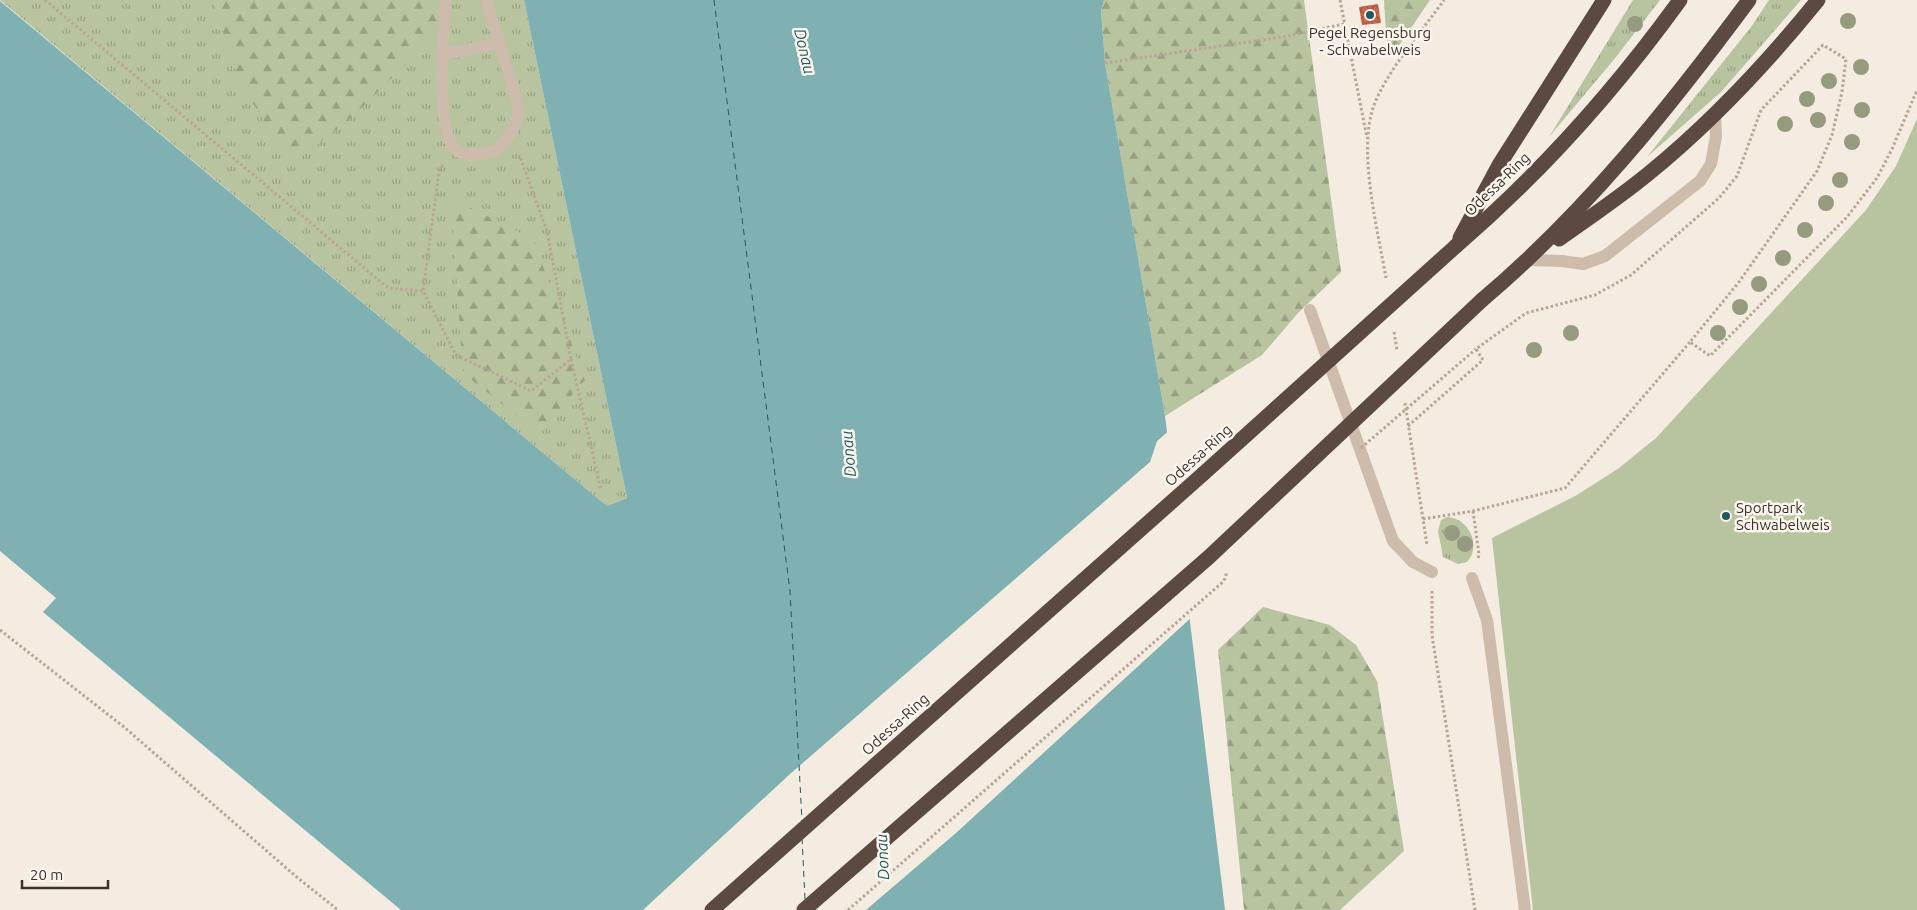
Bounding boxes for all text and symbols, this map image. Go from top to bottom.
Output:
marker: Pegel Regensburg - Schwabelweis [1364,9,1376,21]
place label: Pegel Regensburg - Schwabelweis [1309,24,1431,58]
water label: Donau [791,27,819,76]
street label: Odessa-Ring [1461,149,1533,219]
street label: Odessa-Ring [1161,421,1235,489]
water label: Donau [837,430,859,478]
place label: Sportpark Schwabelweis [1736,499,1830,533]
marker: Sportpark Schwabelweis [1720,510,1732,522]
street label: Odessa-Ring [858,690,932,758]
water label: Donau [872,833,892,880]
scale bar [22,858,109,890]
text: 20 m [30,866,63,883]

